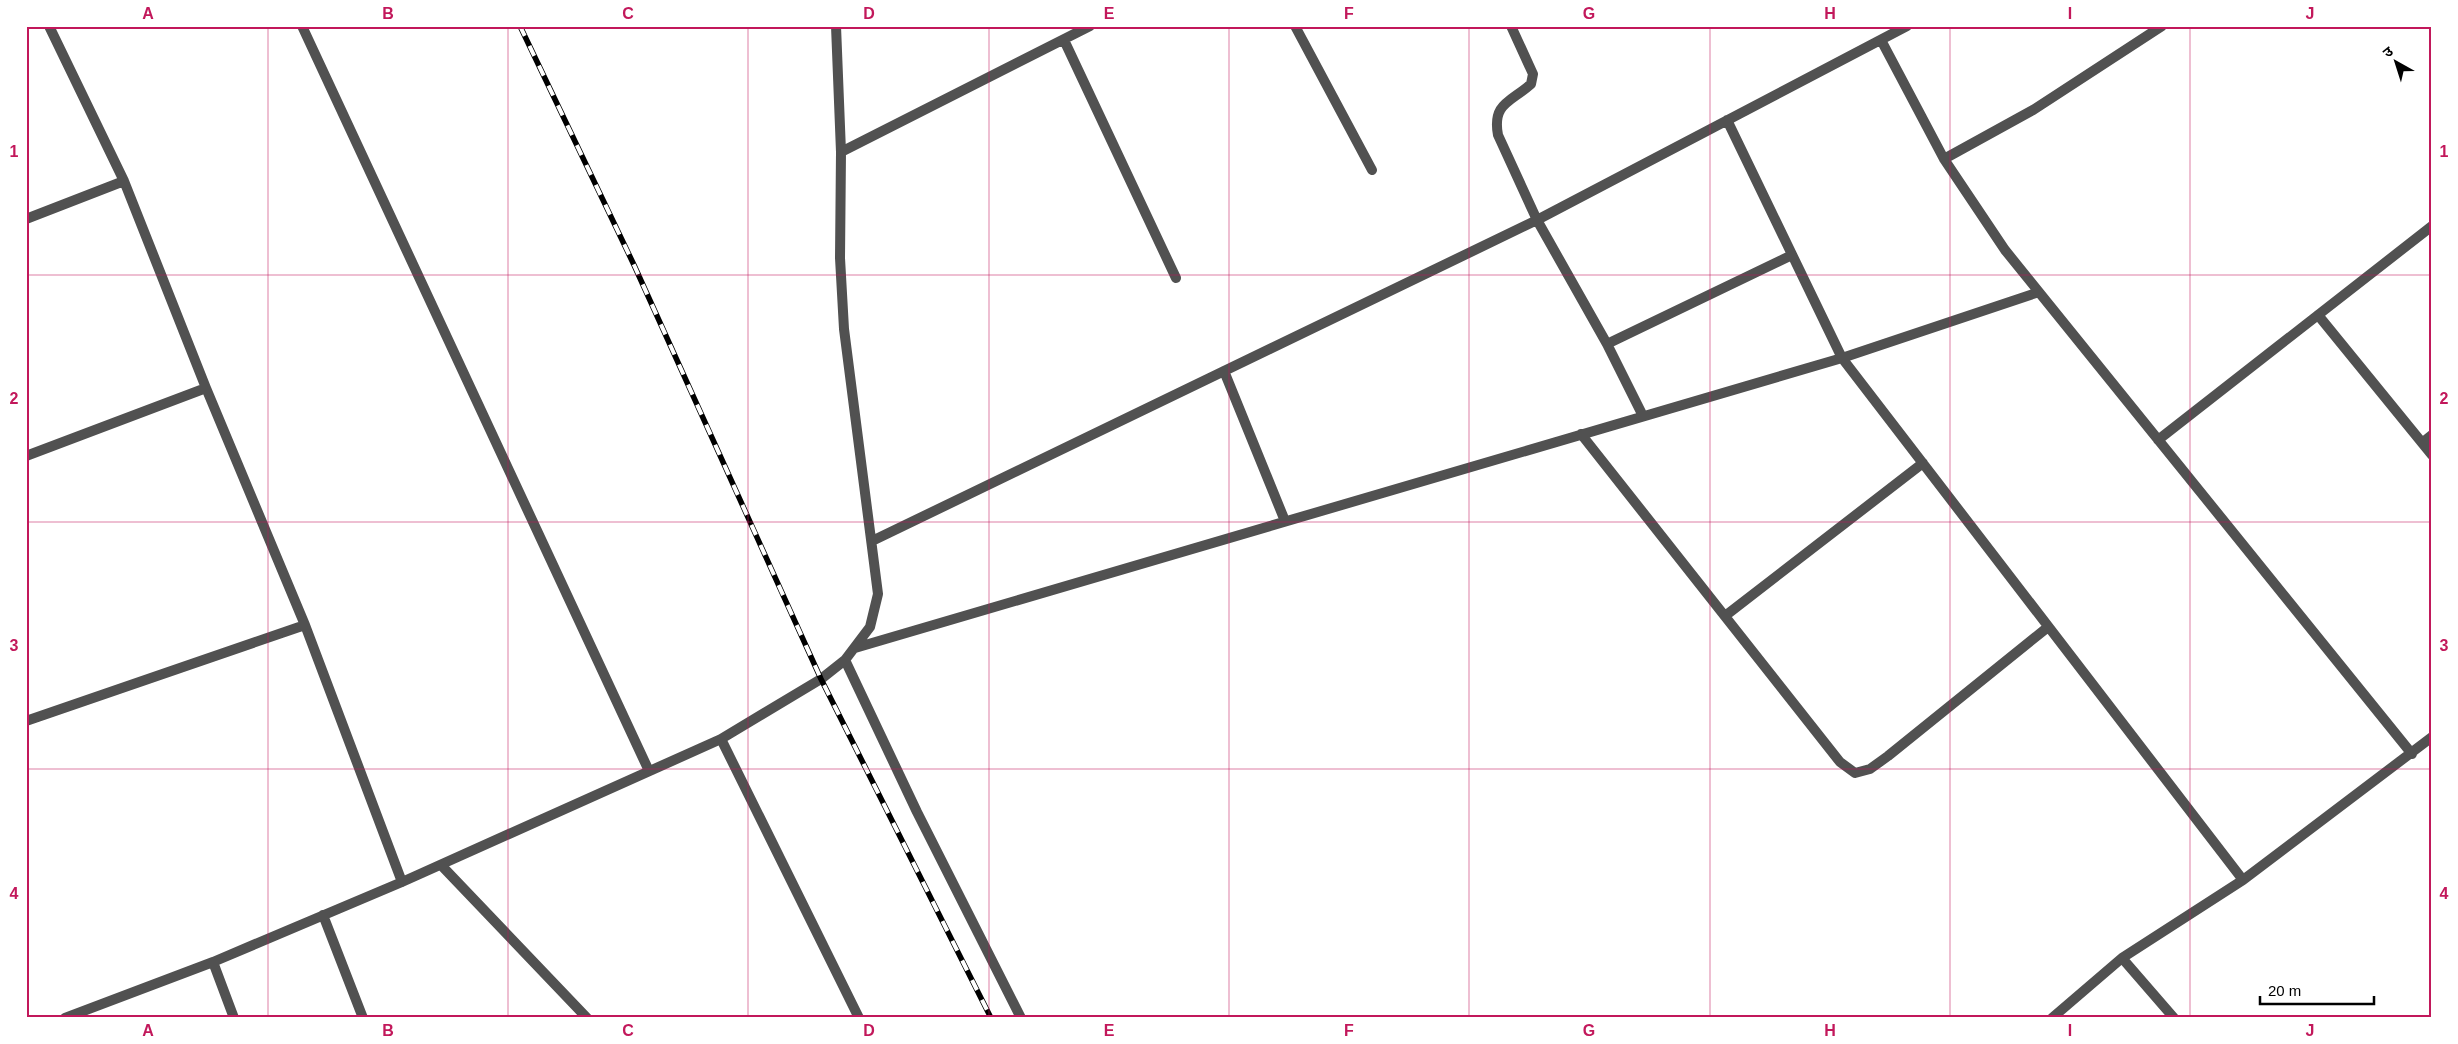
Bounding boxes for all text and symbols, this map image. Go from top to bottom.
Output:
text: A [142,5,154,22]
text: B [382,5,394,22]
text: C [622,5,634,22]
text: D [863,5,875,22]
text: E [1104,5,1115,22]
text: F [1344,5,1354,22]
text: G [1583,5,1595,22]
text: H [1824,5,1836,22]
text: I [2068,5,2072,22]
text: J [2306,5,2314,22]
north arrow [2370,38,2420,88]
text: उ [2380,43,2397,61]
text: 1 [10,143,19,160]
text: 1 [2440,143,2449,160]
text: 2 [10,390,19,407]
text: 2 [2440,390,2449,407]
text: 3 [10,637,19,654]
text: 3 [2440,637,2449,654]
text: 4 [10,885,19,902]
text: 4 [2440,885,2449,902]
scale bar [2260,974,2374,1006]
text: 20 m [2268,982,2301,999]
text: A [142,1022,154,1039]
text: B [382,1022,394,1039]
text: C [622,1022,634,1039]
text: D [863,1022,875,1039]
text: E [1104,1022,1115,1039]
text: F [1344,1022,1354,1039]
text: G [1583,1022,1595,1039]
text: H [1824,1022,1836,1039]
text: I [2068,1022,2072,1039]
text: J [2306,1022,2314,1039]

